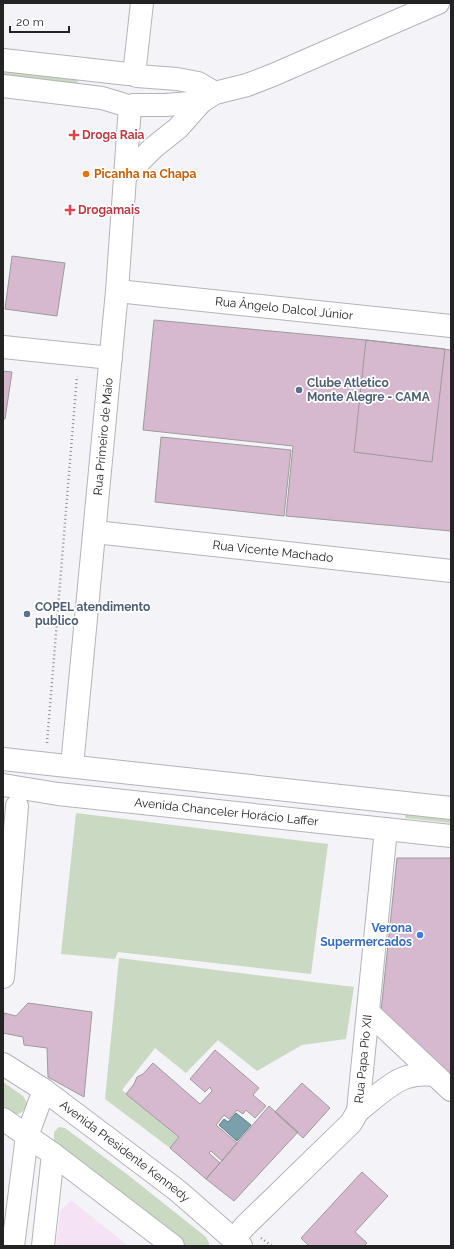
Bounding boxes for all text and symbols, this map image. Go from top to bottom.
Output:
scale bar [10,8,69,34]
text: 20 m [16,15,44,29]
place label: Droga Raia [82,128,145,142]
marker: Droga Raia [69,130,79,140]
place label: Picanha na Chapa [94,167,196,181]
marker: Picanha na Chapa [81,169,91,179]
place label: Drogamais [78,203,140,217]
marker: Drogamais [65,205,75,215]
street label: Rua Ângelo Dalcol Júnior [214,294,355,323]
place label: Clube Atletico Monte Alegre - CAMA [307,376,431,404]
street label: Rua Primeiro de Maio [91,377,116,496]
marker: Clube Atletico Monte Alegre - CAMA [294,385,304,395]
street label: Rua Vicente Machado [212,538,334,565]
place label: COPEL atendimento publico [35,600,150,628]
marker: COPEL atendimento publico [22,609,32,619]
street label: Avenida Chanceler Horácio Laffer [134,795,320,829]
place label: Verona Supermercados [320,921,412,949]
marker: Verona Supermercados [415,930,425,940]
street label: Rua Papa Pio XII [352,1014,375,1104]
street label: Avenida Presidente Kennedy [57,1097,193,1205]

